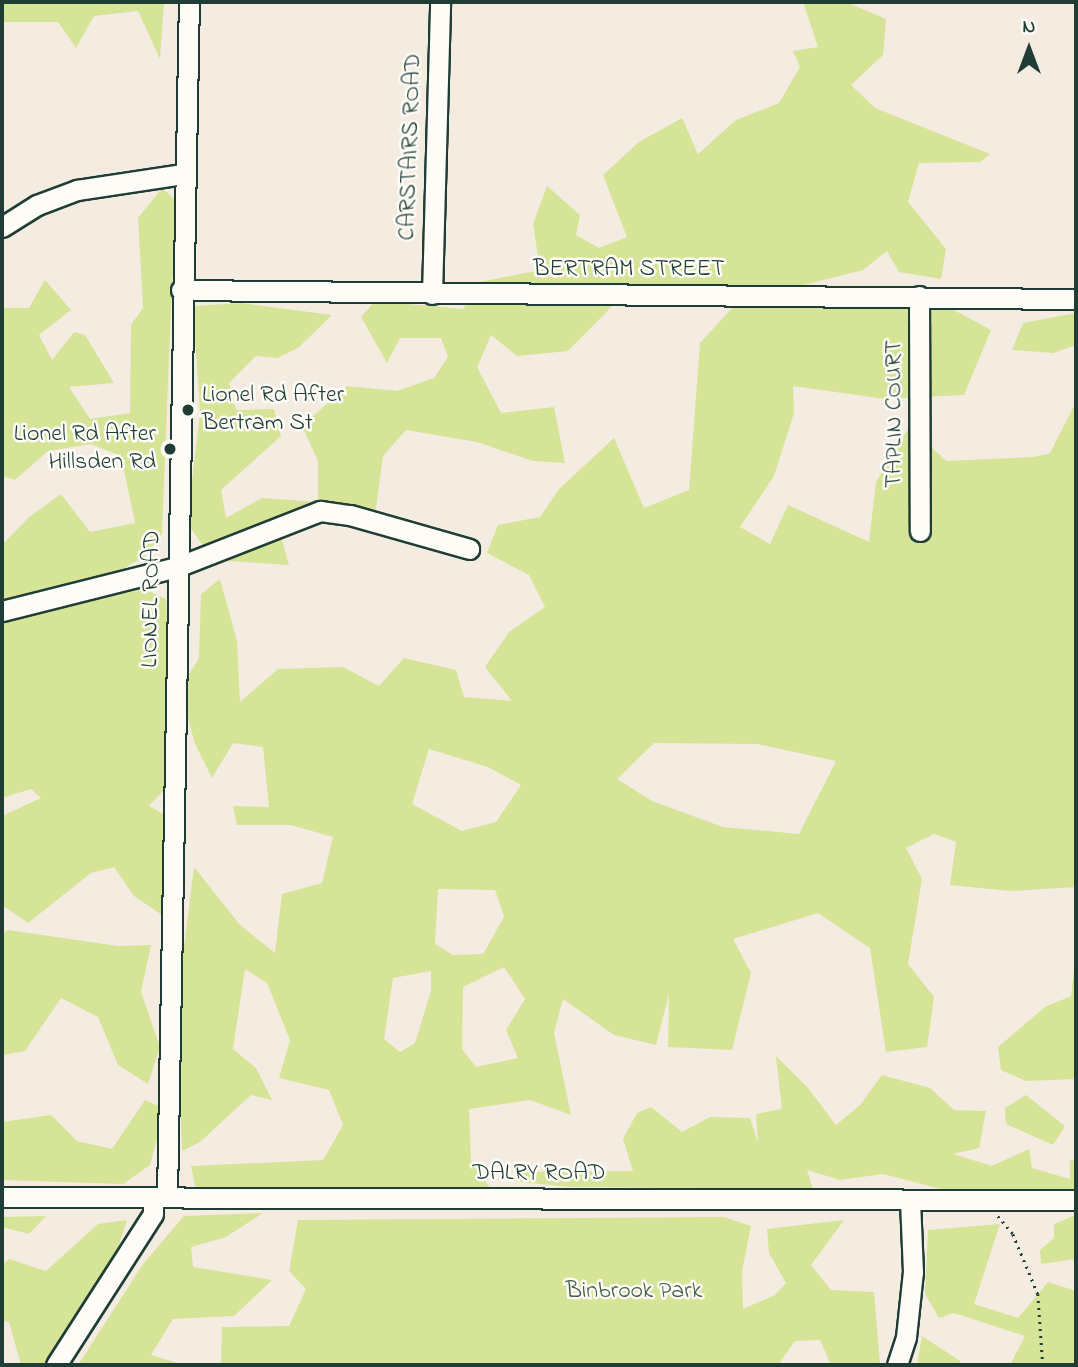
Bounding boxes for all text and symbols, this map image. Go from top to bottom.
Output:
north arrow [994,14,1064,84]
text: N [1023,14,1035,41]
street label: CARSTAIRS ROAD [393,53,429,241]
street label: BERTRAM STREET [533,256,725,284]
street label: TAPLIN COURT [881,340,909,488]
place label: Lionel Rd After Bertram St [202,382,344,438]
marker: Lionel Rd After Bertram St [180,402,196,418]
place label: Lionel Rd After Hillsden Rd [14,421,156,477]
marker: Lionel Rd After Hillsden Rd [162,441,178,457]
street label: LIONEL ROAD [136,530,168,668]
street label: DALRY ROAD [472,1160,606,1188]
park label: Binbrook Park [566,1278,702,1306]

